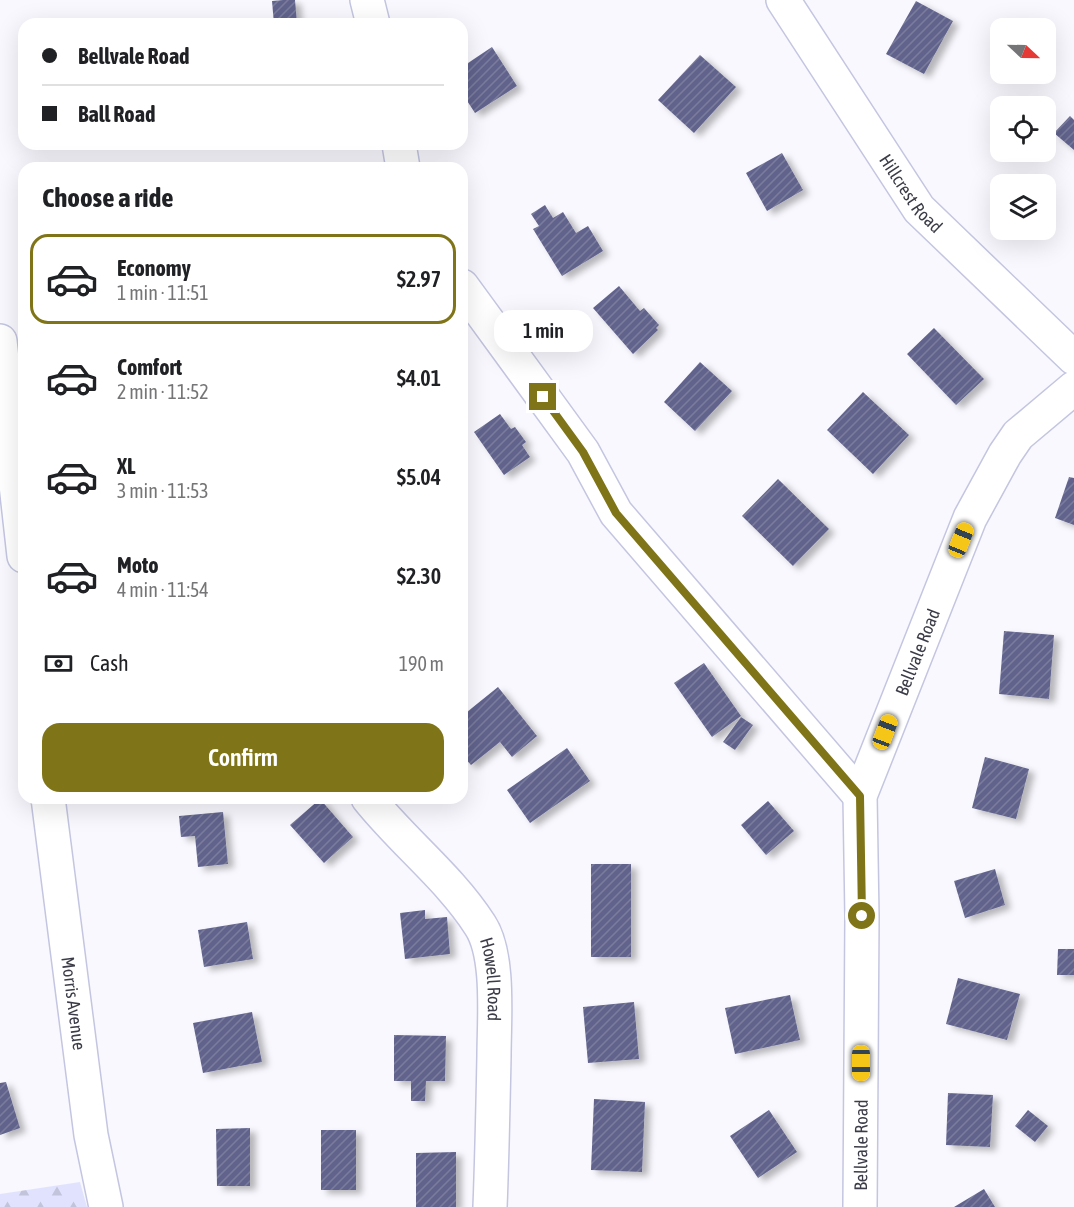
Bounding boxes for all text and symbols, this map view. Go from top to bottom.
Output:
north arrow [990,18,1056,84]
map controls [990,18,1056,240]
text: Bellvale Road [78,43,190,69]
button: locate [990,96,1056,162]
text: Ball Road [78,101,155,127]
street label: Hillcrest Road [875,150,947,237]
button: layers [990,174,1056,240]
text: Choose a ride [42,182,174,213]
icon: car [45,252,99,306]
text: Economy [117,255,191,281]
text: $2.97 [397,266,441,292]
text: 1 min · 11:51 [117,281,209,304]
callout: 1 min [494,310,592,352]
text: 1 min [523,319,564,342]
icon: car [45,351,99,405]
text: Comfort [117,354,182,380]
text: $4.01 [397,365,441,391]
text: 2 min · 11:52 [117,380,209,403]
route end [529,383,556,410]
icon: car [45,450,99,504]
text: XL [117,453,135,479]
text: $5.04 [397,464,441,490]
text: 3 min · 11:53 [117,479,209,502]
car [946,520,976,560]
icon: car [45,549,99,603]
text: Moto [117,552,159,578]
text: $2.30 [397,563,441,589]
text: 4 min · 11:54 [117,578,209,601]
street label: Bellvale Road [890,606,944,698]
icon: cash [42,647,75,680]
text: Cash [90,650,129,676]
text: 190 m [399,652,444,675]
car [870,712,900,752]
button: Confirm [42,723,444,792]
route start [848,902,875,929]
street label: Howell Road [476,935,505,1021]
street label: Morris Avenue [58,955,91,1051]
car [852,1045,870,1081]
street label: Bellvale Road [850,1099,871,1191]

